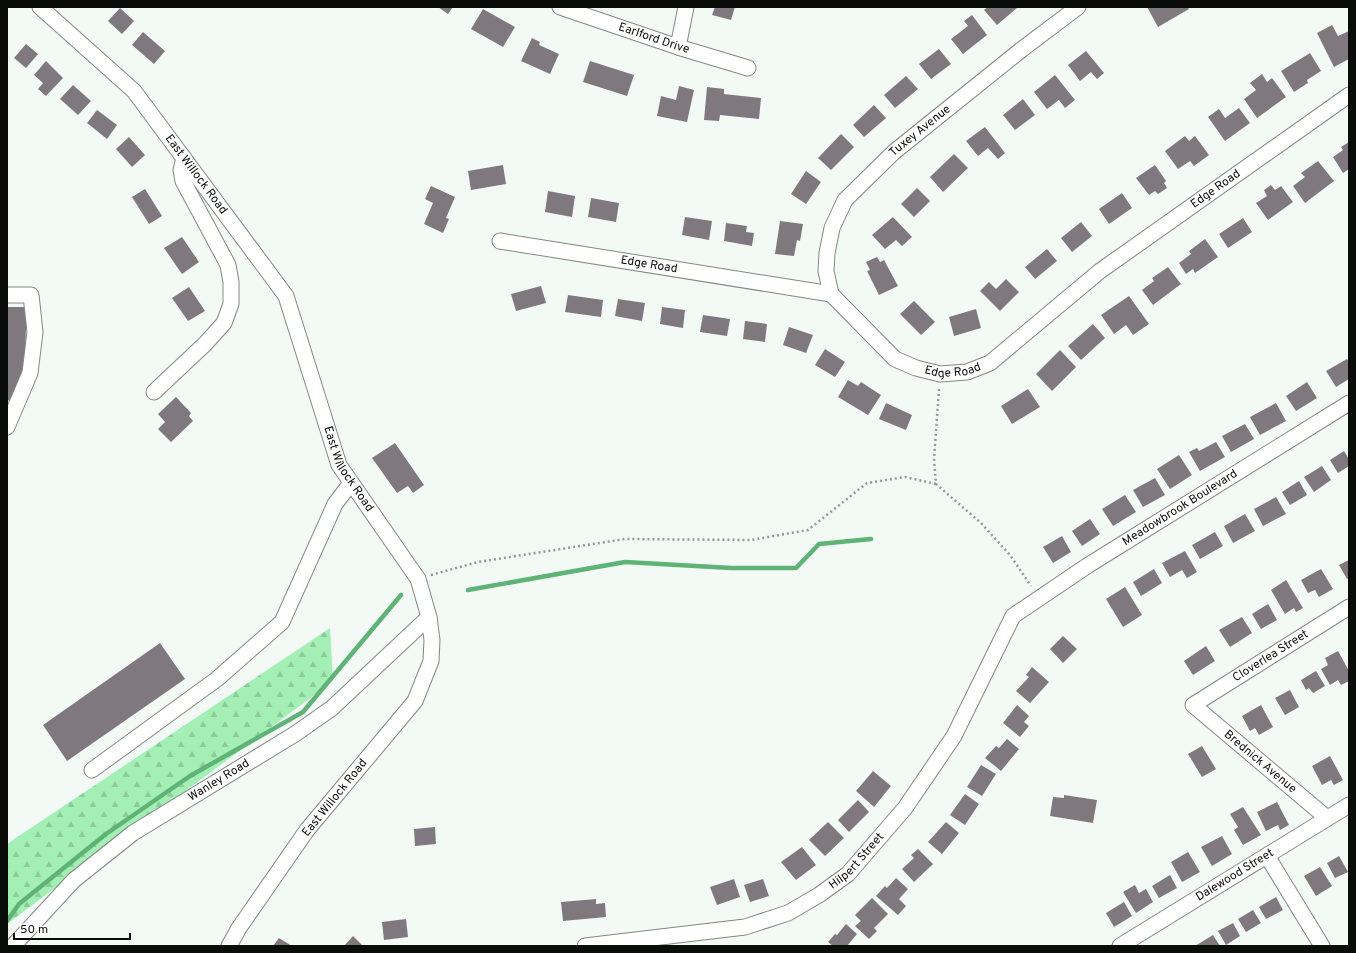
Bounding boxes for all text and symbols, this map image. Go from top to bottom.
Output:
street label: Earlford Drive [616,19,691,58]
street label: Tuxey Avenue [886,102,954,160]
street label: East Willock Road [161,131,231,218]
street label: Edge Road [1188,166,1244,212]
street label: Edge Road [620,252,679,277]
street label: Edge Road [923,359,983,382]
street label: East Willock Road [319,424,377,515]
street label: Meadowbrook Boulevard [1120,466,1241,550]
street label: Cloverlea Street [1230,626,1312,686]
street label: Brednick Avenue [1220,727,1300,797]
street label: Wanley Road [185,756,253,805]
street label: East Willock Road [299,756,371,840]
street label: Hilpert Street [826,830,888,893]
street label: Dalewood Street [1193,845,1277,905]
scale bar [14,915,130,941]
text: 50 m [20,922,48,938]

